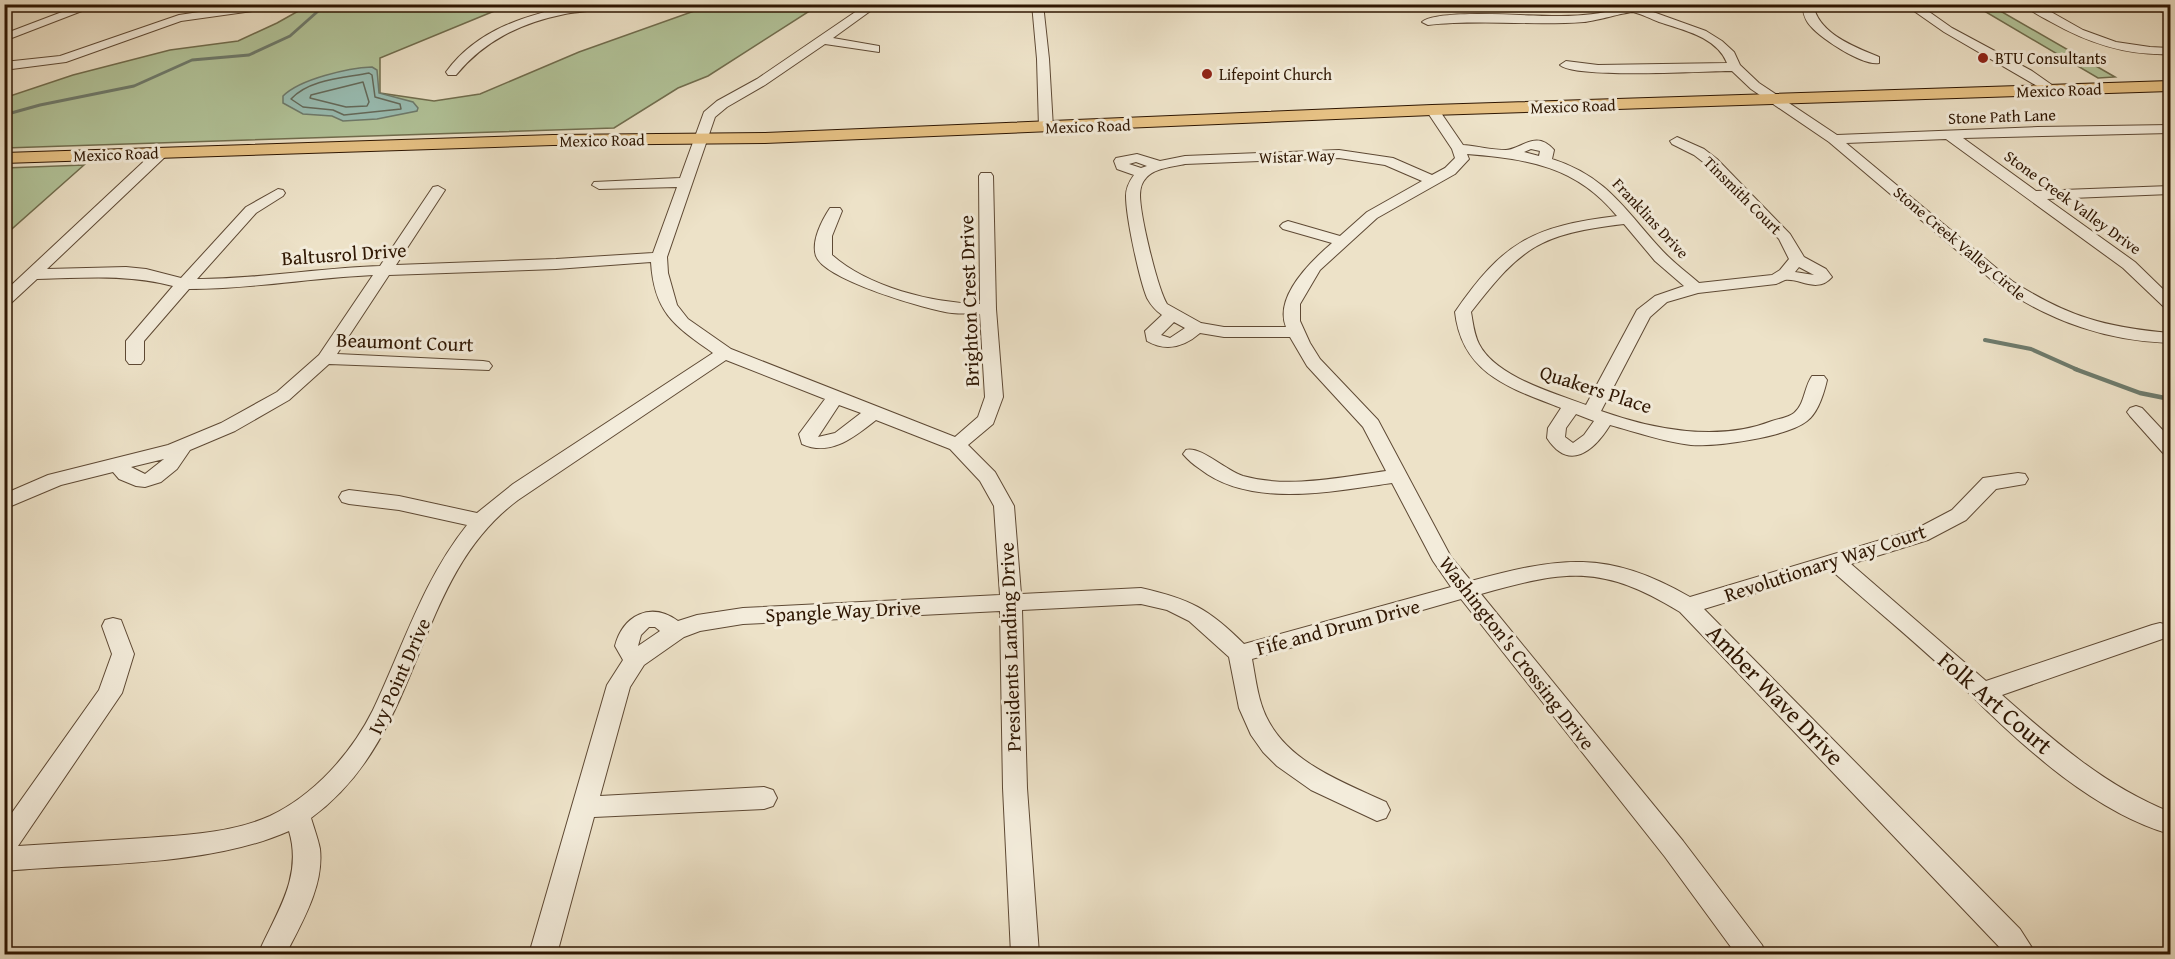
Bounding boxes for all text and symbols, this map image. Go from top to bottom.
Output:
place label: BTU Consultants [1995,46,2107,70]
marker: BTU Consultants [1976,51,1990,65]
place label: Lifepoint Church [1219,62,1332,86]
marker: Lifepoint Church [1200,67,1214,81]
street label: Mexico Road [2016,77,2102,103]
street label: Mexico Road [1530,93,1616,119]
street label: Stone Path Lane [1948,102,2056,130]
street label: Mexico Road [1045,113,1131,139]
street label: Mexico Road [559,127,645,153]
street label: Mexico Road [73,141,159,167]
street label: Wistar Way [1258,143,1336,169]
street label: Stone Creek Valley Drive [1999,144,2147,260]
street label: Tinsmith Court [1698,150,1788,240]
street label: Franklins Drive [1607,172,1695,264]
street label: Stone Creek Valley Circle [1888,180,2032,306]
street label: Brighton Crest Drive [951,215,986,387]
street label: Baltusrol Drive [280,235,407,272]
street label: Beaumont Court [336,325,474,358]
street label: Quakers Place [1536,357,1656,420]
street label: Revolutionary Way Court [1720,516,1929,609]
street label: Presidents Landing Drive [991,542,1028,752]
street label: Washington's Crossing Drive [1433,550,1602,756]
street label: Fife and Drum Drive [1253,591,1423,662]
street label: Spangle Way Drive [765,592,921,629]
street label: Ivy Point Drive [360,613,437,739]
street label: Amber Wave Drive [1698,616,1852,773]
street label: Folk Art Court [1930,643,2061,763]

